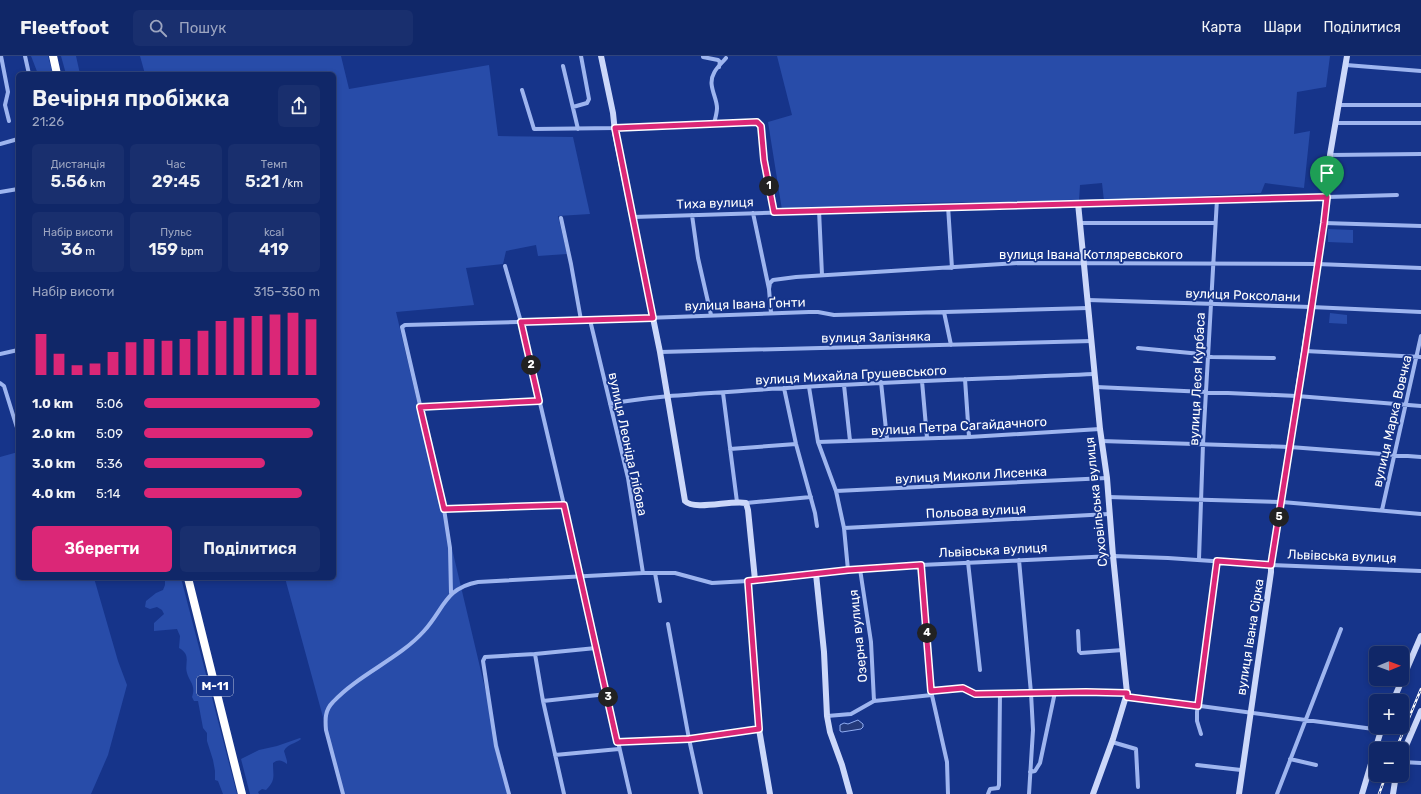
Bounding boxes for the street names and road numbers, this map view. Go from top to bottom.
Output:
street label: Тиха вулиця [676,194,754,212]
street label: вулиця Івана Котляревського [999,247,1183,262]
street label: вулиця Роксолани [1185,285,1301,305]
street label: вулиця Івана Ґонти [684,294,806,314]
street label: вулиця Леся Курбаса [1186,312,1208,446]
street label: вулиця Залізняка [821,329,931,345]
street label: вулиця Марка Вовчка [1369,353,1415,489]
street label: вулиця Михайла Грушевського [755,362,947,388]
street label: вулиця Леоніда Глібова [605,371,651,517]
street label: вулиця Петра Сагайдачного [871,414,1047,438]
street label: Суховільська вулиця [1082,436,1110,568]
street label: вулиця Миколи Лисенка [895,464,1047,486]
street label: Польова вулиця [925,501,1027,521]
street label: Львівська вулиця [938,540,1048,560]
street label: Львівська вулиця [1287,547,1397,565]
street label: вулиця Івана Сірка [1233,578,1267,696]
street label: Озерна вулиця [846,589,870,683]
road number: М-11 [197,676,233,696]

